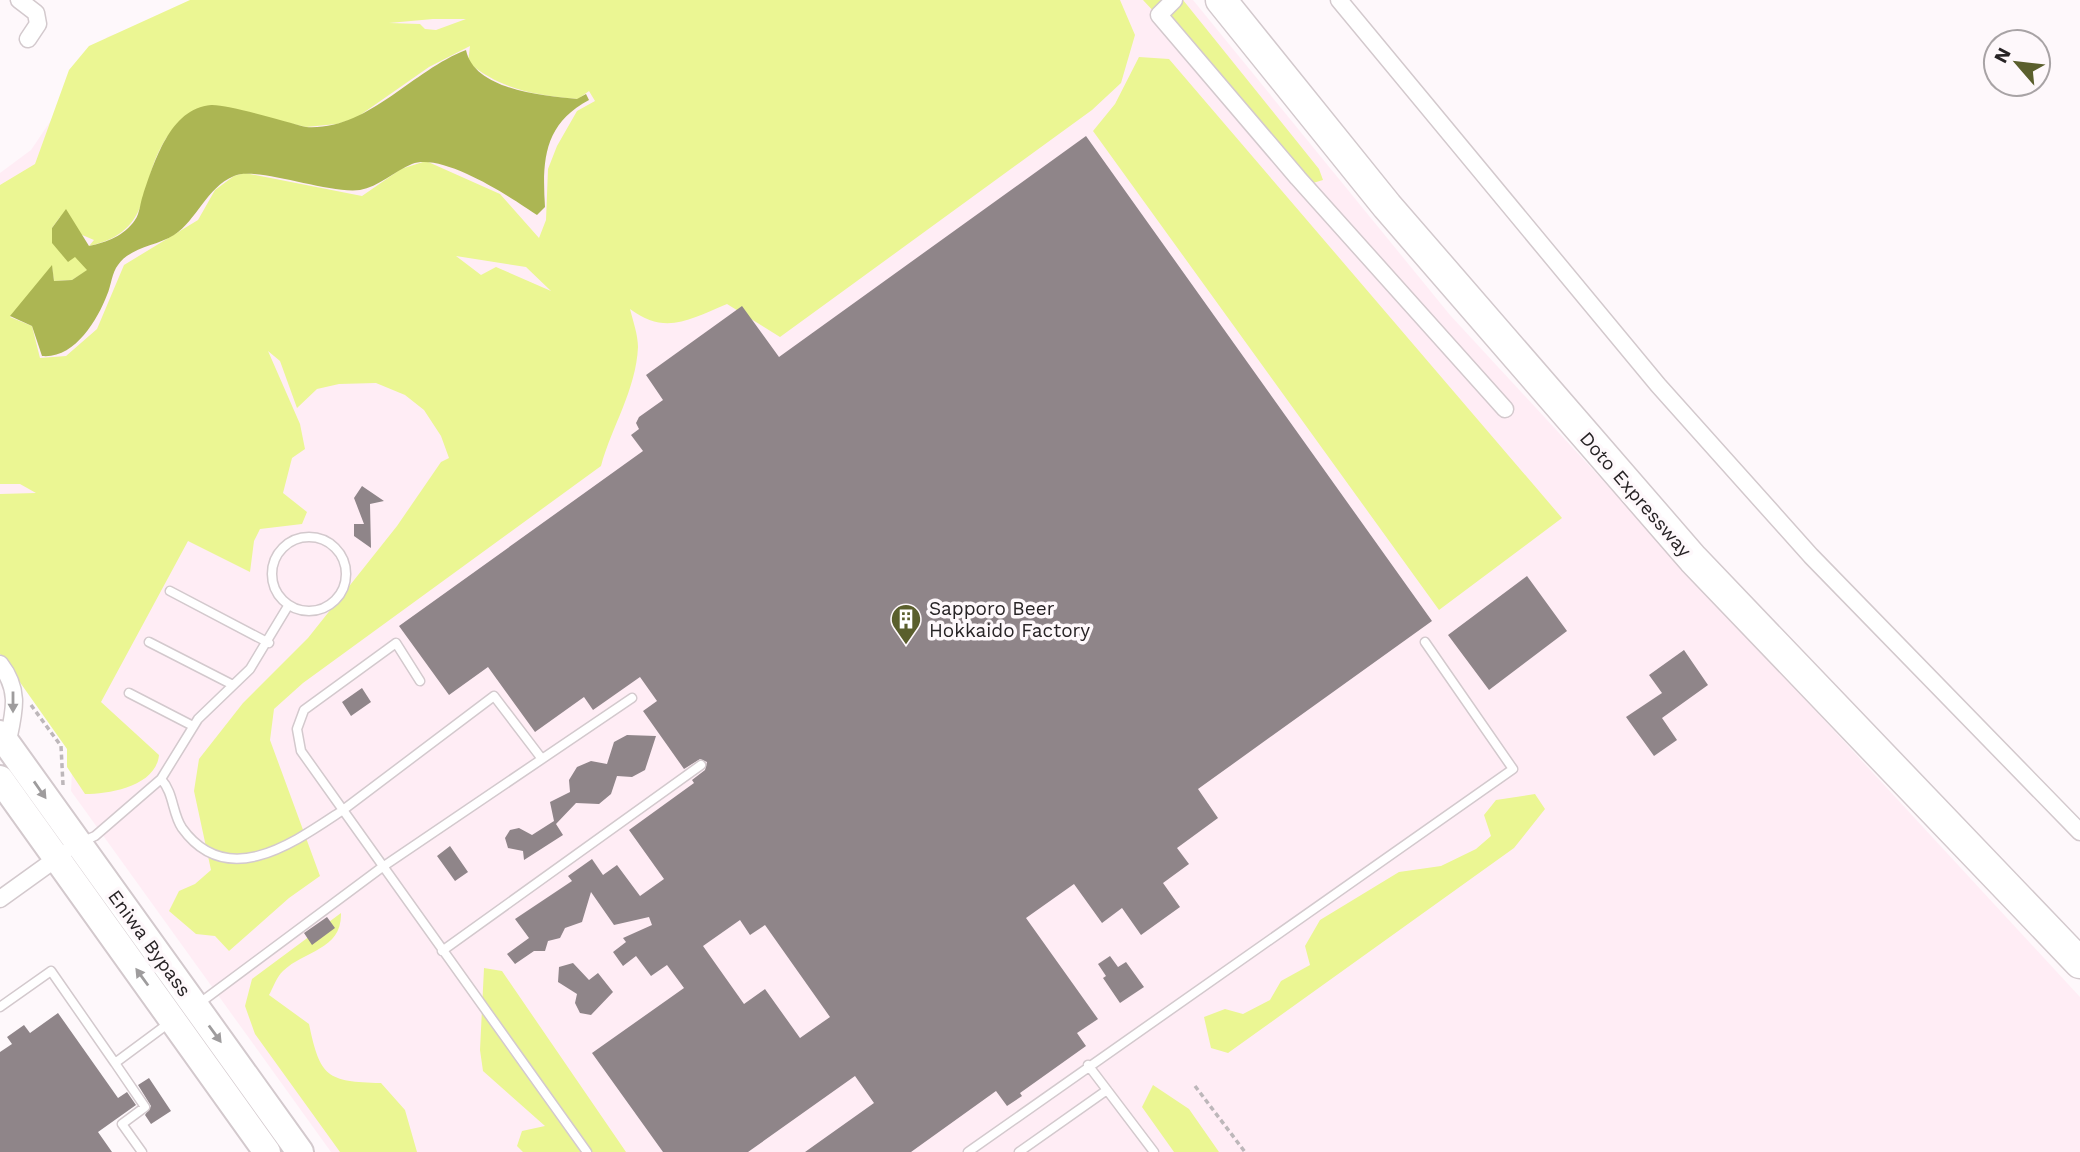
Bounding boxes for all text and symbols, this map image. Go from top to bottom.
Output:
north arrow [1982,28,2052,98]
text: N [1989,44,2016,67]
street label: Doto Expressway [1575,427,1696,562]
place label: Sapporo Beer Hokkaido Factory [929,597,1090,642]
building icon: Sapporo Beer Hokkaido Factory [889,602,923,646]
one-way arrow [7,691,19,713]
one-way arrow [33,781,47,799]
street label: Eniwa Bypass [103,885,196,1001]
one-way arrow [135,968,149,986]
one-way arrow [208,1025,222,1043]

